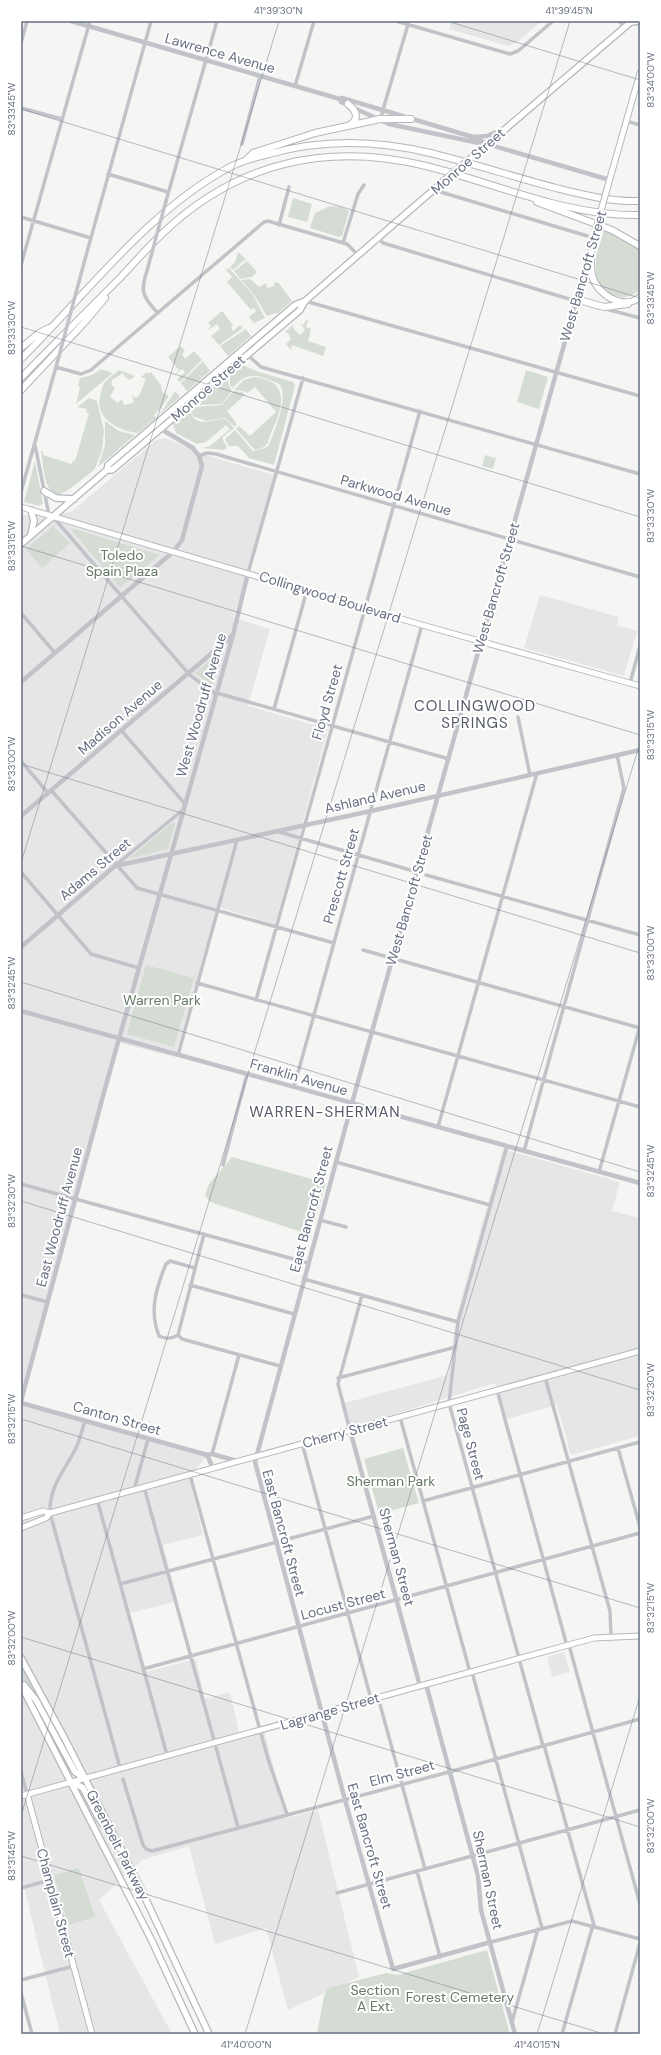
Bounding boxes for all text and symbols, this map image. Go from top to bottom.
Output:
text: 41°39'30"N [254,4,302,17]
text: 41°39'45"N [545,4,593,17]
street label: Lawrence Avenue [163,29,277,77]
text: 83°34'00"W [644,52,657,108]
text: 83°33'45"W [5,82,18,135]
street label: Monroe Street [427,124,509,198]
street label: West Bancroft Street [556,208,610,344]
text: 83°33'45"W [644,271,657,324]
text: 83°33'30"W [5,301,18,355]
street label: Monroe Street [167,351,249,425]
street label: Parkwood Avenue [338,471,454,519]
text: 83°33'30"W [644,489,657,543]
text: 83°33'15"W [5,520,18,571]
street label: West Bancroft Street [469,520,523,656]
park label: Toledo Spain Plaza [86,546,158,580]
street label: Collingwood Boulevard [257,567,403,627]
street label: West Woodruff Avenue [172,631,230,779]
street label: Floyd Street [308,662,346,742]
street label: Madison Avenue [74,675,166,759]
district label: COLLINGWOOD SPRINGS [414,696,536,733]
text: 83°33'15"W [644,709,657,760]
text: 83°33'00"W [5,736,18,792]
street label: Ashland Avenue [323,777,427,817]
street label: Prescott Street [319,826,363,926]
street label: West Bancroft Street [382,832,436,968]
street label: Adams Street [55,834,135,904]
text: 83°33'00"W [644,925,657,981]
text: 83°32'45"W [5,956,18,1009]
park label: Warren Park [123,991,201,1009]
street label: Franklin Avenue [248,1054,350,1100]
district label: WARREN-SHERMAN [249,1102,401,1122]
street label: East Bancroft Street [285,1144,337,1274]
text: 83°32'45"W [644,1144,657,1197]
street label: East Woodruff Avenue [32,1145,86,1289]
text: 83°32'30"W [5,1174,18,1228]
text: 83°32'30"W [644,1363,657,1417]
text: 83°32'15"W [5,1394,18,1444]
street label: Canton Street [71,1397,163,1439]
street label: Page Street [453,1406,489,1482]
street label: Cherry Street [300,1412,390,1452]
street label: East Bancroft Street [258,1468,310,1598]
park label: Sherman Park [347,1472,435,1490]
street label: Sherman Street [375,1506,419,1608]
text: 83°32'15"W [644,1583,657,1633]
street label: Locust Street [299,1584,387,1624]
text: 83°32'00"W [5,1610,18,1665]
street label: Lagrange Street [278,1688,382,1734]
street label: Elm Street [367,1756,437,1790]
street label: East Bancroft Street [343,1781,397,1911]
street label: Greenbelt Parkway [82,1787,154,1904]
text: 83°32'00"W [644,1798,657,1853]
street label: Sherman Street [469,1829,507,1931]
text: 83°31'45"W [5,1831,18,1881]
street label: Champlain Street [33,1846,79,1960]
park label: Section A Ext. [350,1981,400,2015]
park label: Forest Cemetery [406,1988,515,2006]
text: 41°40'00"N [221,2038,271,2051]
text: 41°40'15"N [514,2038,560,2051]

